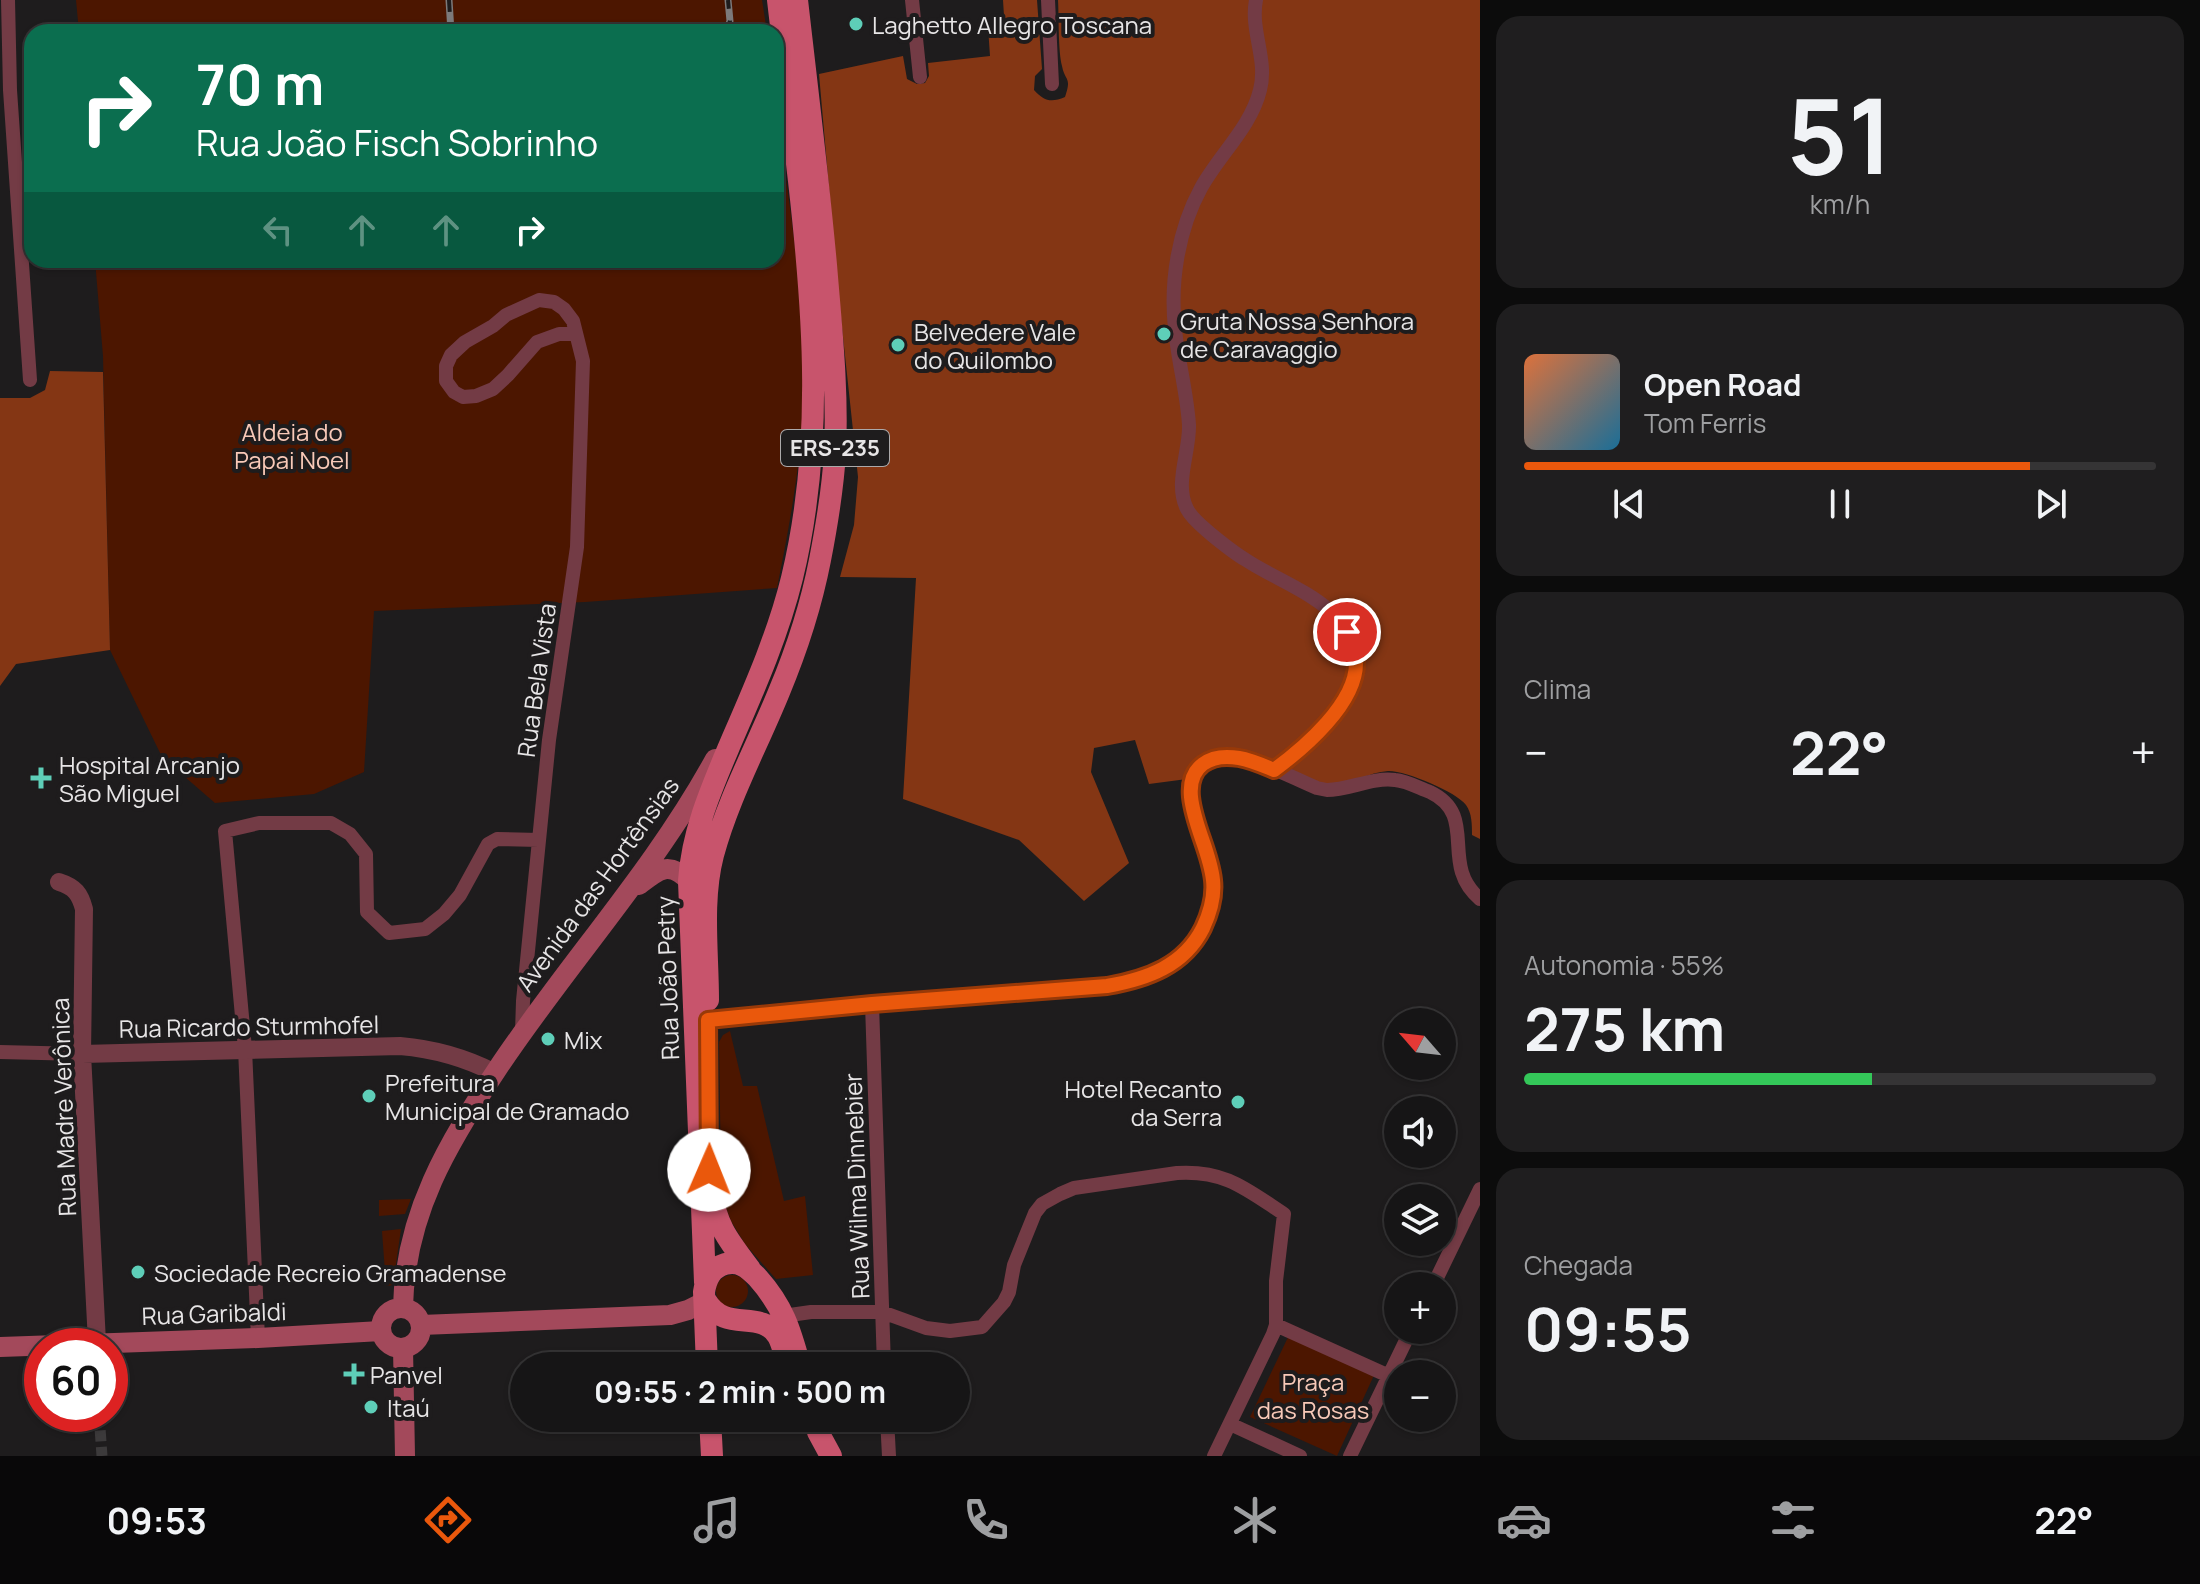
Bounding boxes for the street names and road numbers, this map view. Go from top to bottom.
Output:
road number: ERS-235 [781,430,889,466]
street label: Rua Bela Vista [509,601,563,759]
street label: Avenida das Hortênsias [508,770,686,998]
street label: Rua João Petry [648,895,686,1061]
street label: Rua Madre Verônica [43,997,83,1217]
street label: Rua Ricardo Sturmhofel [119,1007,379,1045]
street label: Rua Wilma Dinnebier [836,1072,876,1299]
street label: Rua Garibaldi [141,1294,287,1332]

